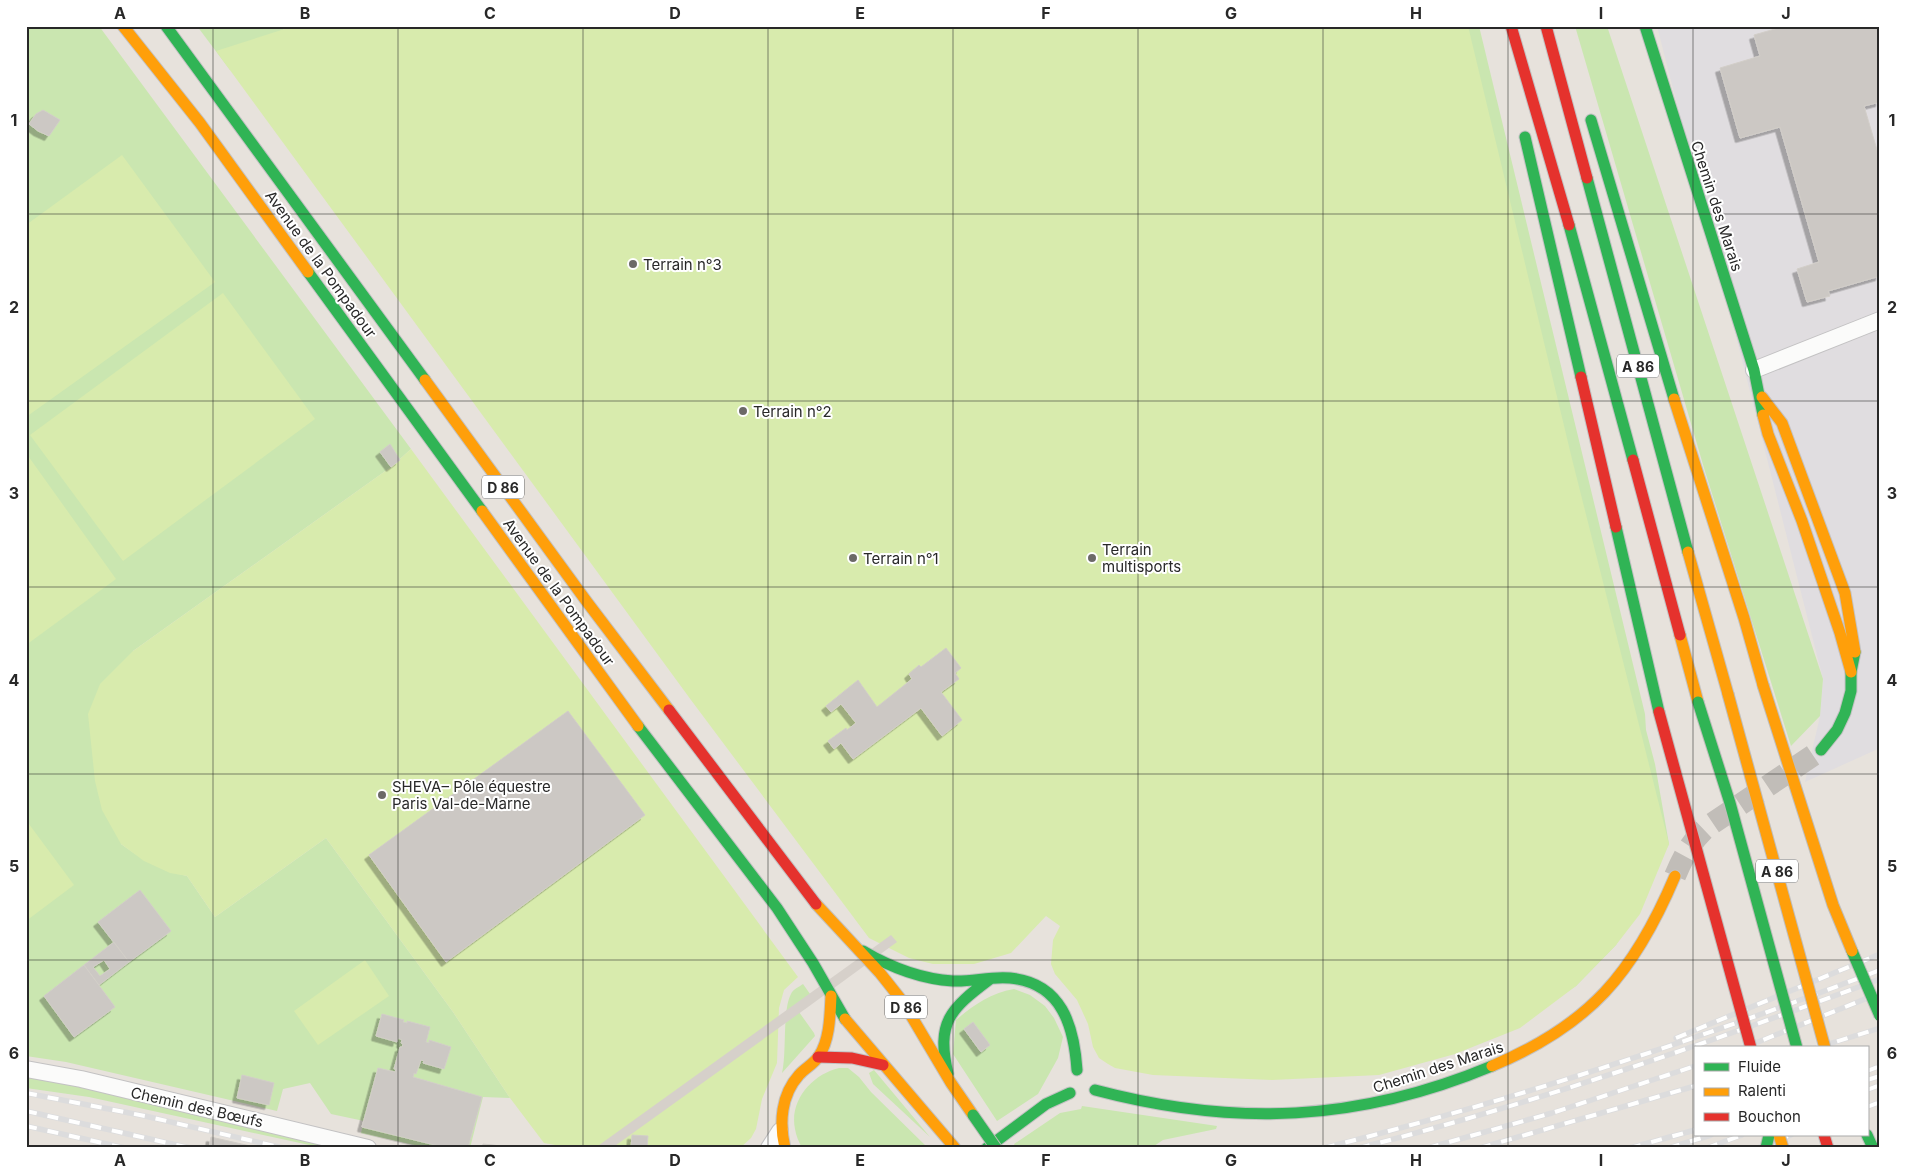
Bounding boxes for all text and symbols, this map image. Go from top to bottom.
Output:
text: A [114,3,126,23]
text: B [300,3,310,23]
text: C [484,3,496,23]
text: D [669,3,681,23]
text: E [855,3,865,23]
text: F [1041,3,1051,23]
text: G [1225,3,1237,23]
text: H [1410,3,1422,23]
text: I [1599,3,1603,23]
text: J [1781,3,1791,23]
text: 1 [11,110,17,130]
text: 1 [1889,110,1895,130]
street label: Chemin des Marais [1687,138,1747,274]
street label: Avenue de la Pompadour [261,187,381,342]
place label: Terrain n°3 [643,255,722,274]
marker: Terrain n°3 [627,258,639,270]
text: 2 [9,297,19,317]
text: 2 [1887,297,1897,317]
road number: A 86 [1617,354,1659,378]
place label: Terrain n°2 [753,402,832,421]
marker: Terrain n°2 [737,405,749,417]
road number: D 86 [482,476,524,498]
text: 3 [9,483,19,503]
text: 3 [1887,483,1897,503]
street label: Avenue de la Pompadour [499,515,619,670]
place label: Terrain multisports [1102,540,1181,576]
place label: Terrain n°1 [863,549,939,568]
marker: Terrain n°1 [847,552,859,564]
marker: Terrain multisports [1086,552,1098,564]
text: 4 [9,670,20,690]
text: 4 [1887,670,1898,690]
place label: SHEVA– Pôle équestre Paris Val-de-Marne [392,777,551,813]
marker: SHEVA– Pôle équestre Paris Val-de-Marne [376,789,388,801]
text: 5 [9,856,19,876]
text: 5 [1887,856,1897,876]
road number: A 86 [1756,859,1798,882]
road number: D 86 [885,996,927,1019]
street label: Chemin des Marais [1370,1037,1506,1097]
text: 6 [9,1043,19,1063]
text: 6 [1887,1043,1897,1063]
legend [1694,1046,1868,1136]
text: Fluide [1738,1057,1781,1076]
text: Ralenti [1738,1081,1786,1100]
street label: Chemin des Bœufs [129,1083,265,1131]
text: Bouchon [1738,1107,1801,1126]
text: A [114,1150,126,1170]
text: B [300,1150,310,1170]
text: C [484,1150,496,1170]
text: D [669,1150,681,1170]
text: E [855,1150,865,1170]
text: F [1041,1150,1051,1170]
text: G [1225,1150,1237,1170]
text: H [1410,1150,1422,1170]
text: I [1599,1150,1603,1170]
text: J [1781,1150,1791,1170]

